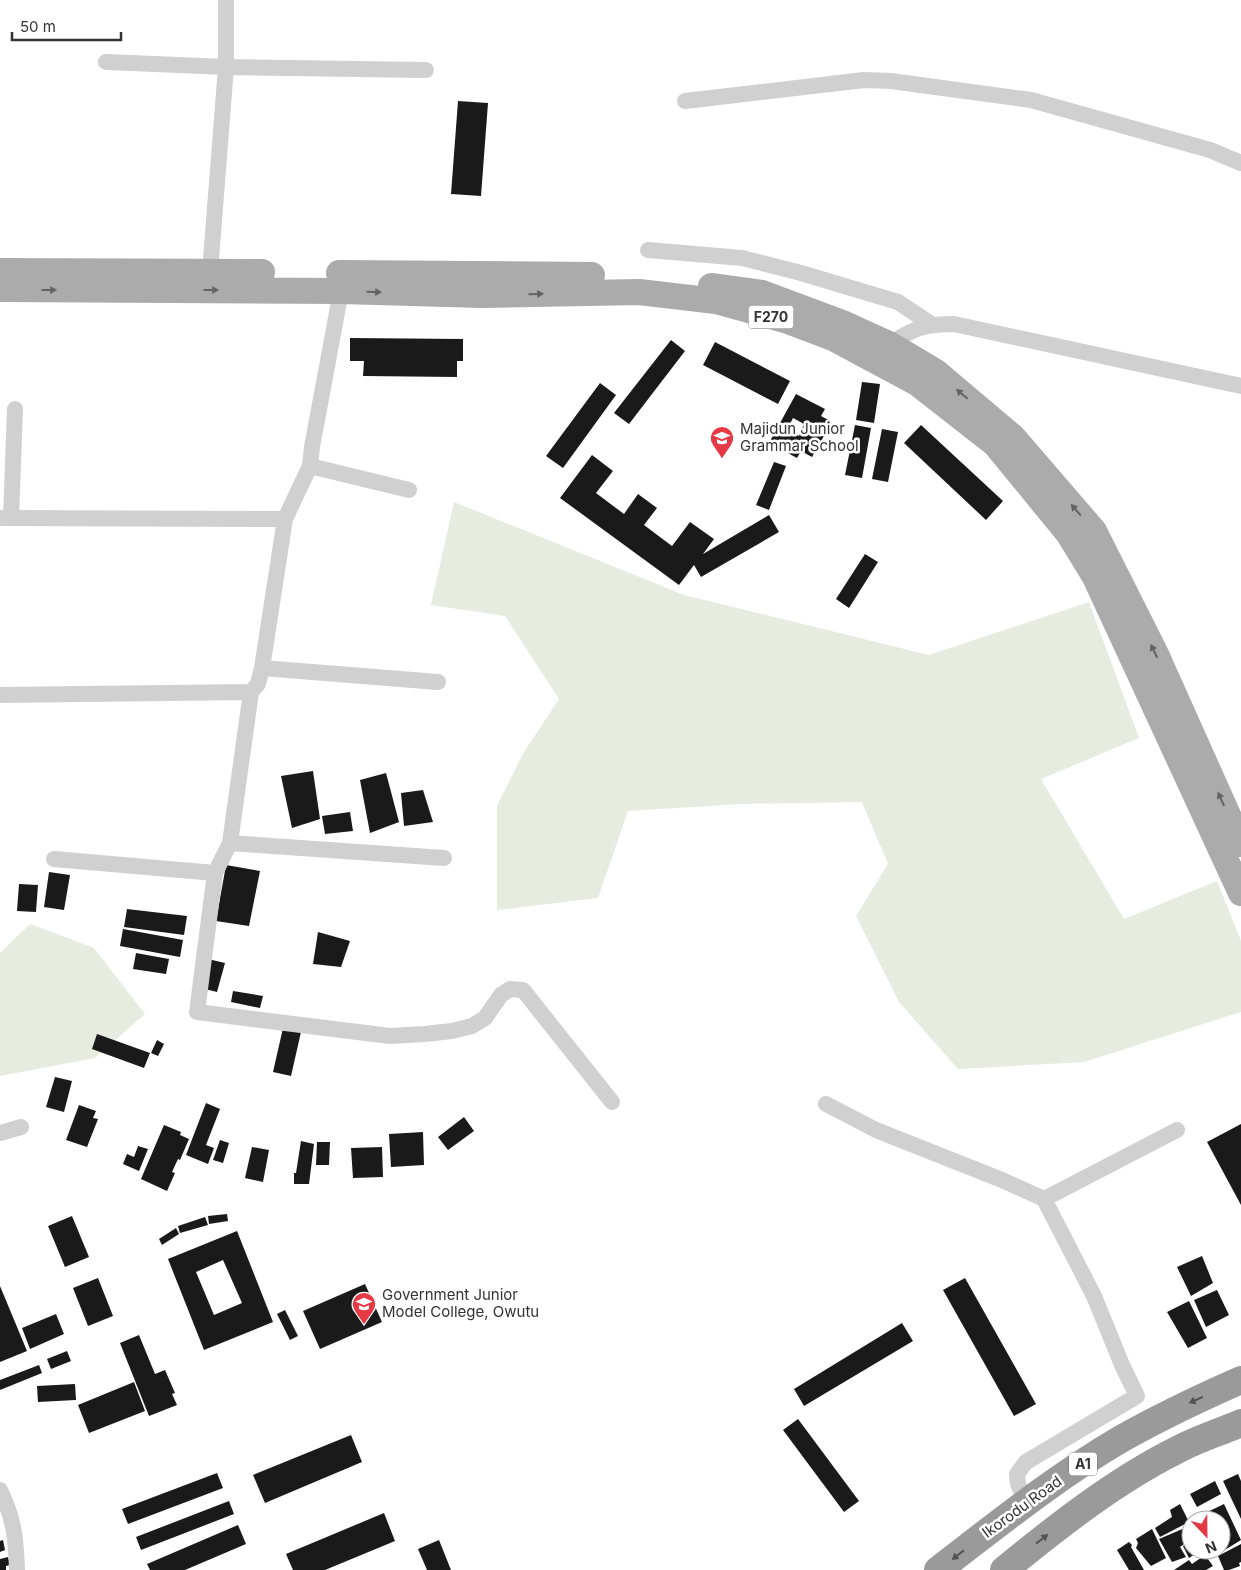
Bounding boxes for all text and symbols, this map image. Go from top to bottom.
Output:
scale bar [12,10,121,42]
text: 50 m [20,17,56,36]
one-way arrow [41,286,57,294]
one-way arrow [203,286,219,294]
one-way arrow [366,288,382,296]
one-way arrow [528,290,544,298]
road number: F270 [748,306,794,328]
one-way arrow [957,388,969,400]
place label: Majidun Junior Grammar School [740,419,859,455]
school or university icon: Majidun Junior Grammar School [709,425,735,459]
one-way arrow [1070,503,1081,516]
one-way arrow [1150,644,1158,658]
one-way arrow [1217,792,1225,806]
place label: Government Junior Model College, Owutu [382,1285,539,1321]
school or university icon: Government Junior Model College, Owutu [351,1291,377,1325]
one-way arrow [1189,1396,1203,1404]
road number: A1 [1069,1452,1097,1476]
street label: Ikorodu Road [978,1471,1065,1542]
north arrow [1181,1510,1231,1560]
one-way arrow [1035,1534,1048,1545]
text: N [1203,1538,1219,1557]
one-way arrow [952,1549,965,1560]

